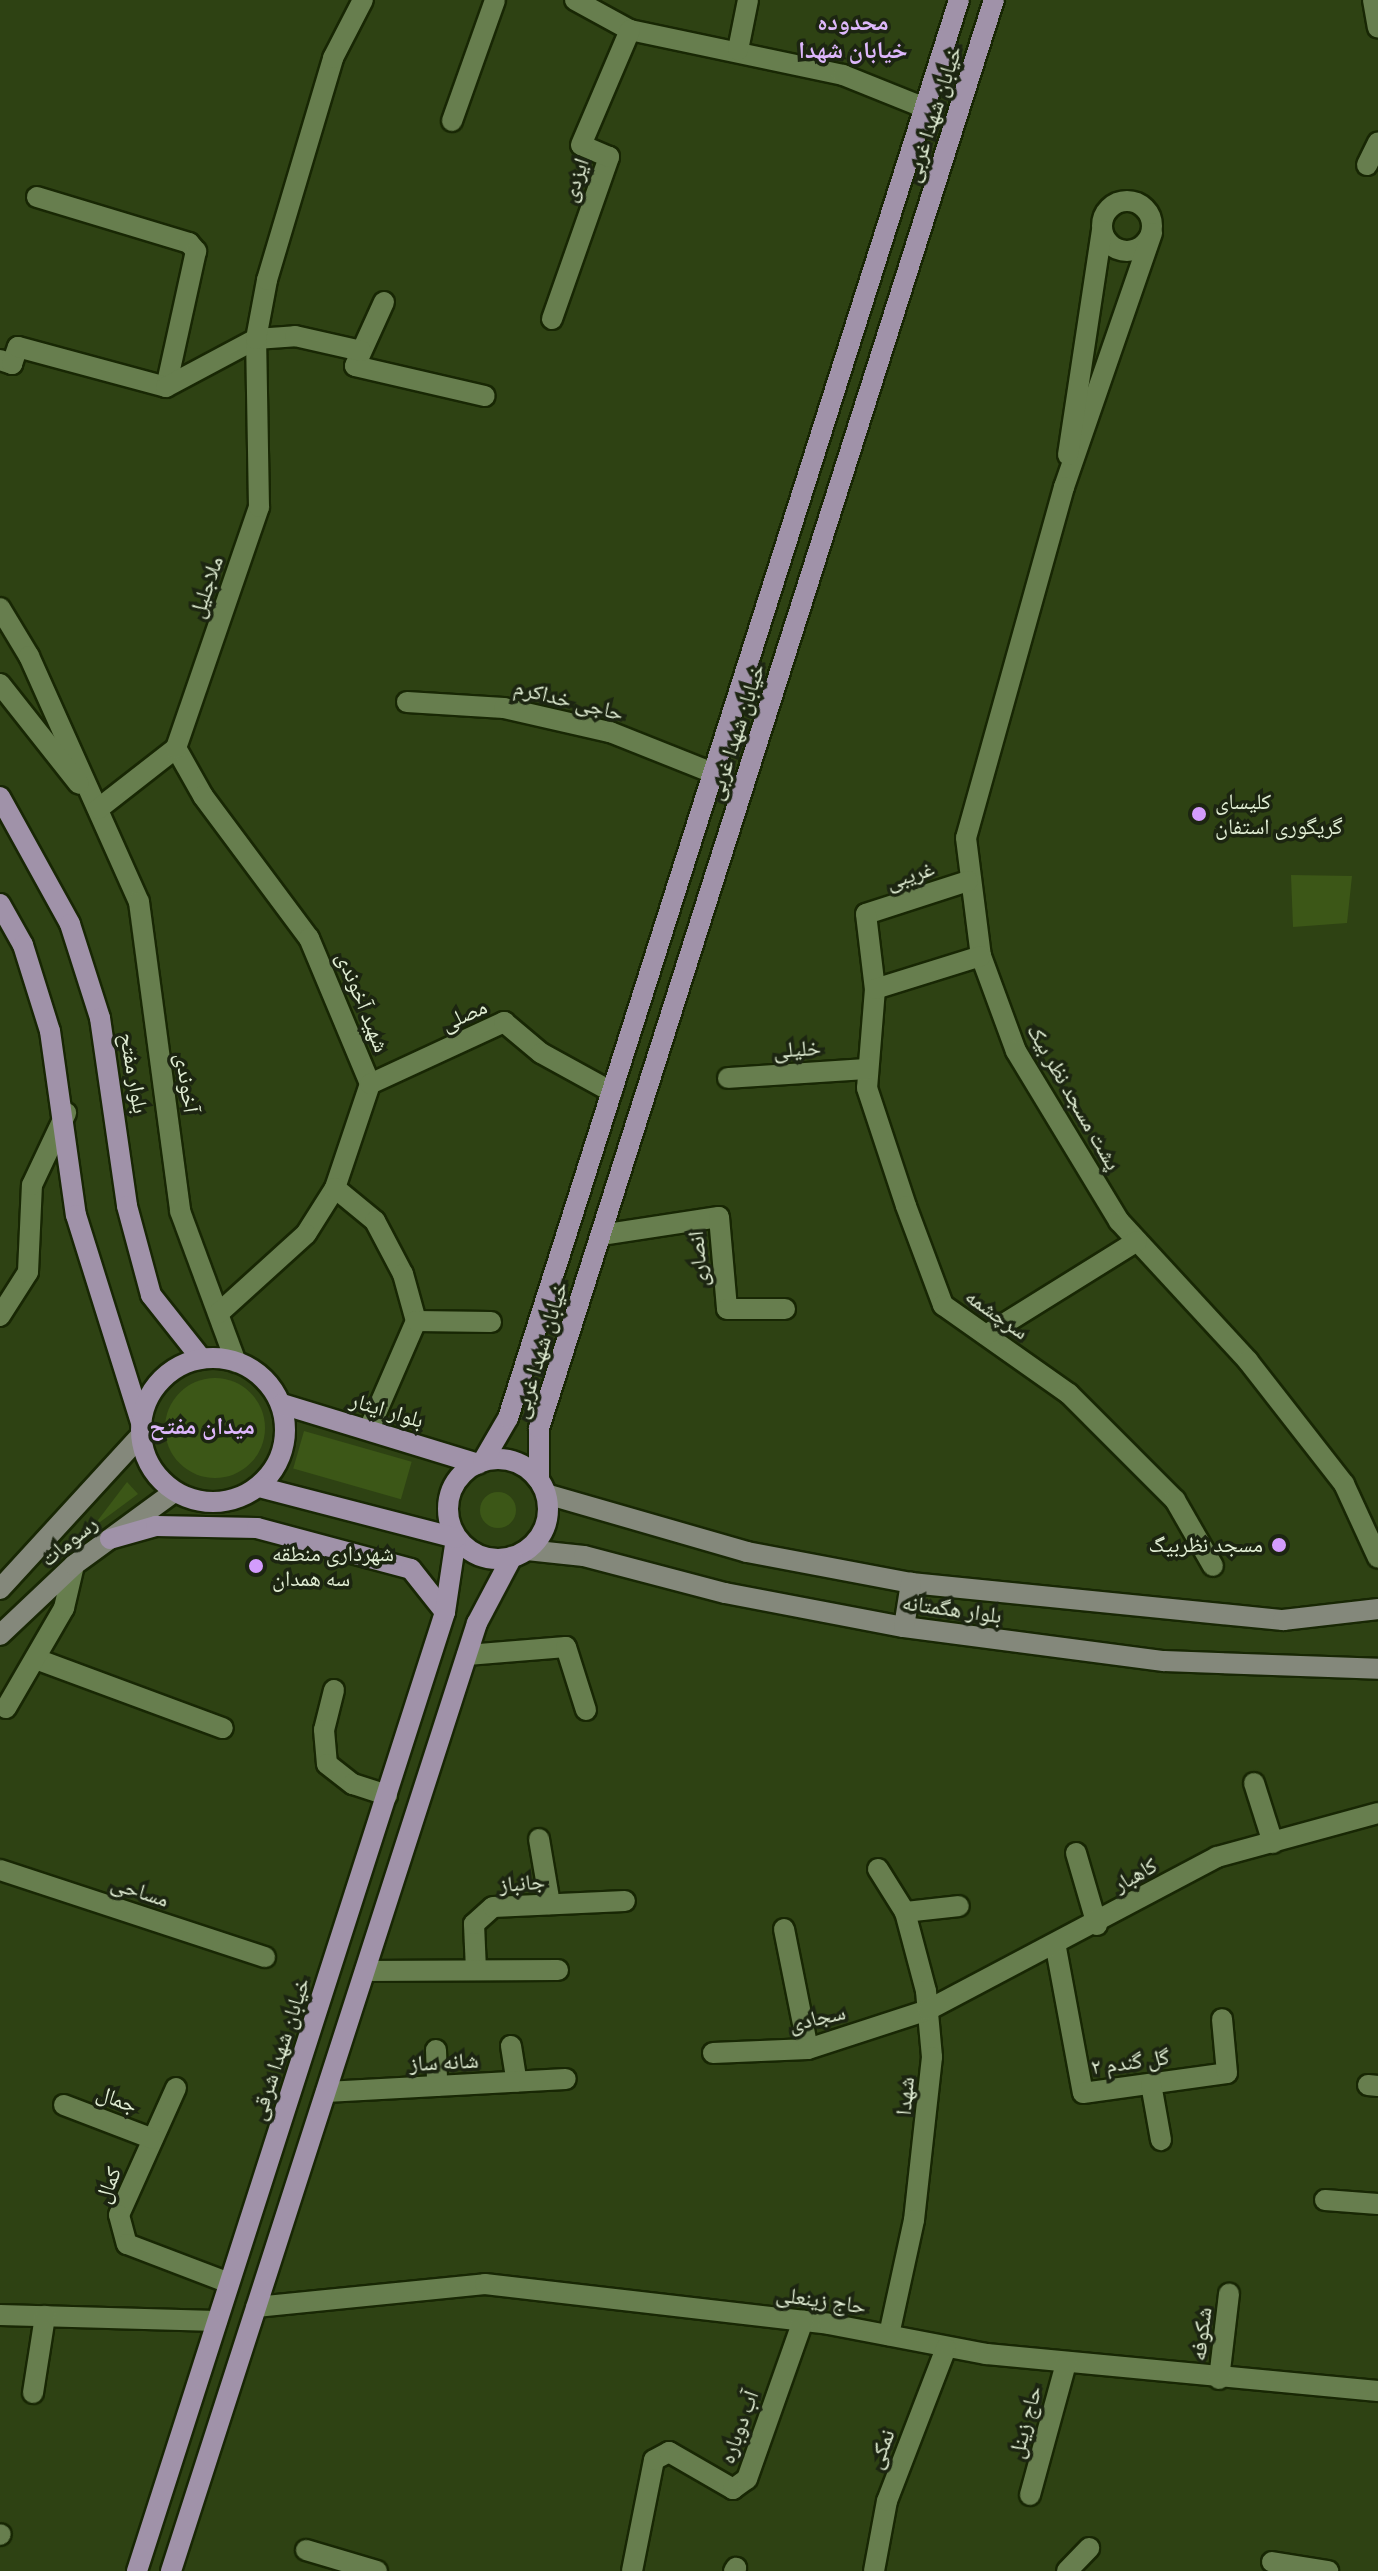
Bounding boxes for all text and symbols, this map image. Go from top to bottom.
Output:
district label: محدوده خیابان شهدا [798,8,908,64]
street label: خیابان شهدا غربی [899,43,967,185]
street label: ایزدی [555,155,595,205]
street label: ملاجلیل [183,553,229,621]
street label: خیابان شهدا غربی [702,661,770,803]
street label: حاجی خداکرم [511,674,627,726]
place label: کلیسای گریگوری استفان [1215,788,1343,840]
marker: کلیسای گریگوری استفان [1190,805,1208,823]
street label: غریبی [883,855,937,895]
street label: شهید آخوندی [331,948,395,1056]
street label: مصلی [437,993,491,1037]
street label: پشت مسجد نظر بیک [1021,1019,1127,1175]
street label: بلوار مفتح [114,1031,154,1115]
street label: خلیلی [772,1034,822,1064]
street label: آخوندی [170,1052,204,1114]
street label: انصاری [682,1230,714,1288]
street label: خیابان شهدا غربی [507,1278,573,1422]
street label: سرچشمه [960,1283,1034,1345]
street label: بلوار ایثار [347,1386,427,1434]
district label: میدان مفتح [149,1412,255,1440]
street label: رسومات [35,1510,103,1572]
place label: مسجد نظربیگ [1148,1532,1263,1558]
marker: مسجد نظربیگ [1270,1536,1288,1554]
place label: شهرداری منطقه سه همدان [272,1540,394,1592]
marker: شهرداری منطقه سه همدان [247,1557,265,1575]
street label: بلوار هگمتانه [900,1589,1004,1629]
street label: کاهبار [1108,1852,1162,1898]
street label: جانباز [498,1868,546,1898]
street label: مساحی [108,1869,172,1913]
street label: خیابان شهدا شرقی [245,1974,315,2124]
street label: سجادی [786,1999,848,2037]
street label: گل گندم ۲ [1089,2043,1171,2081]
street label: شانه ساز [409,2047,479,2077]
street label: شهدا [890,2076,920,2116]
street label: جمال [93,2079,141,2119]
street label: کمال [89,2163,127,2207]
street label: حاج زینعلی [774,2281,868,2319]
street label: شکوفه [1185,2306,1217,2362]
street label: حاج زینل [1003,2383,1047,2461]
street label: آب دوباره [714,2387,764,2467]
street label: نمکی [861,2425,901,2473]

